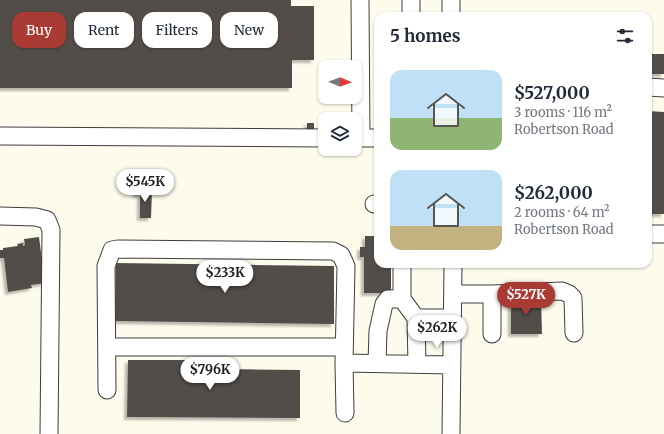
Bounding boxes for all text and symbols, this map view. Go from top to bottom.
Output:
chip: Buy [12,12,66,48]
chip: Rent [74,12,134,48]
chip: Filters [142,12,212,48]
chip: New [220,12,278,48]
text: 5 homes [390,25,461,47]
icon: filters [614,25,636,47]
north arrow [318,60,362,104]
map controls [318,60,362,156]
text: $527,000 [514,82,590,104]
icon: home [422,86,470,134]
text: 3 rooms · 116 m² [514,104,612,121]
button: layers [318,112,362,156]
text: Robertson Road [514,121,614,138]
pin: $545K [117,169,173,203]
text: $545K [125,173,165,190]
text: $262,000 [514,182,593,204]
icon: home [422,186,470,234]
text: 2 rooms · 64 m² [514,204,610,221]
text: Robertson Road [514,221,614,238]
pin: $233K [197,260,253,294]
text: $233K [205,264,245,281]
pin: $527K [498,282,554,316]
text: $527K [506,286,546,303]
pin: $262K [409,315,465,349]
text: $262K [417,319,457,336]
pin: $796K [182,357,238,391]
text: $796K [189,361,231,378]

